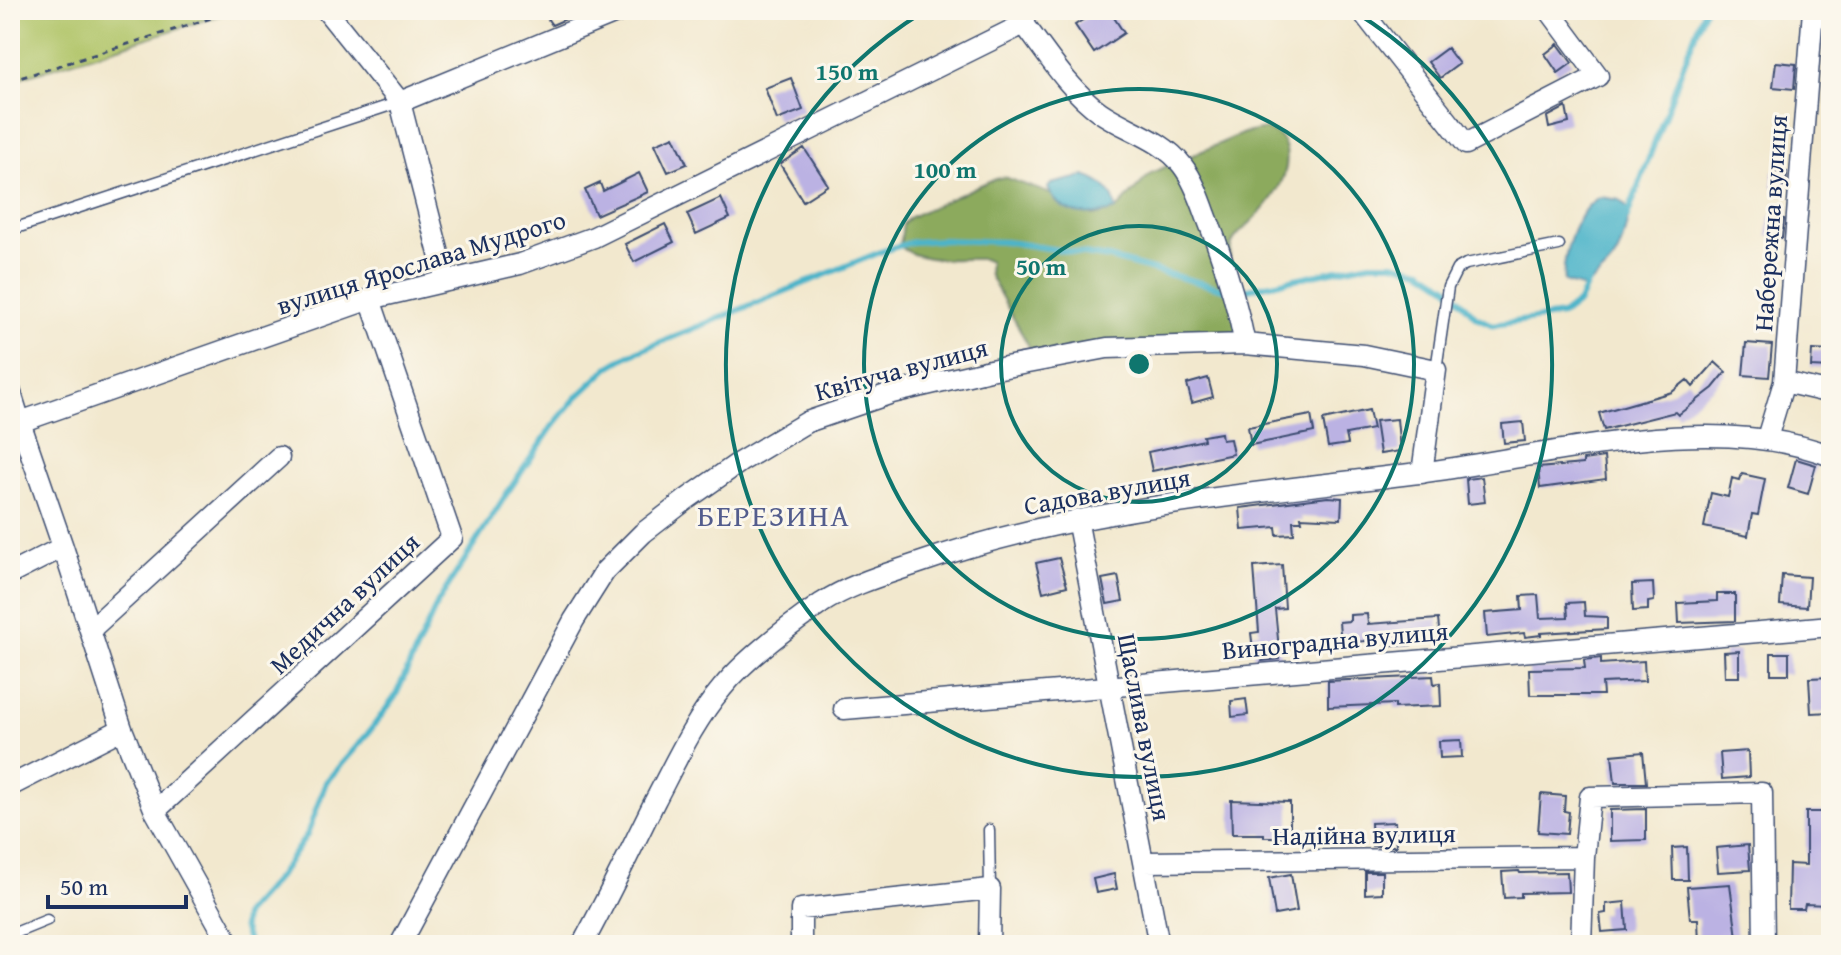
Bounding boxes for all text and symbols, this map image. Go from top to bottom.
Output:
text: 150 m [815,54,879,89]
street label: Набережна вулиця [1743,113,1797,333]
text: 100 m [913,152,977,187]
street label: вулиця Ярослава Мудрого [272,199,570,325]
text: 50 m [1016,249,1067,284]
street label: Квітуча вулиця [810,327,992,411]
centre of rings [1125,350,1153,378]
street label: Садова вулиця [1021,457,1193,525]
district label: БЕРЕЗИНА [697,493,851,537]
street label: Медична вулиця [260,523,428,683]
street label: Виноградна вулиця [1220,611,1450,669]
street label: Щаслива вулиця [1108,630,1182,824]
street label: Надійна вулиця [1272,813,1456,855]
scale bar [48,859,186,909]
text: 50 m [60,869,108,904]

